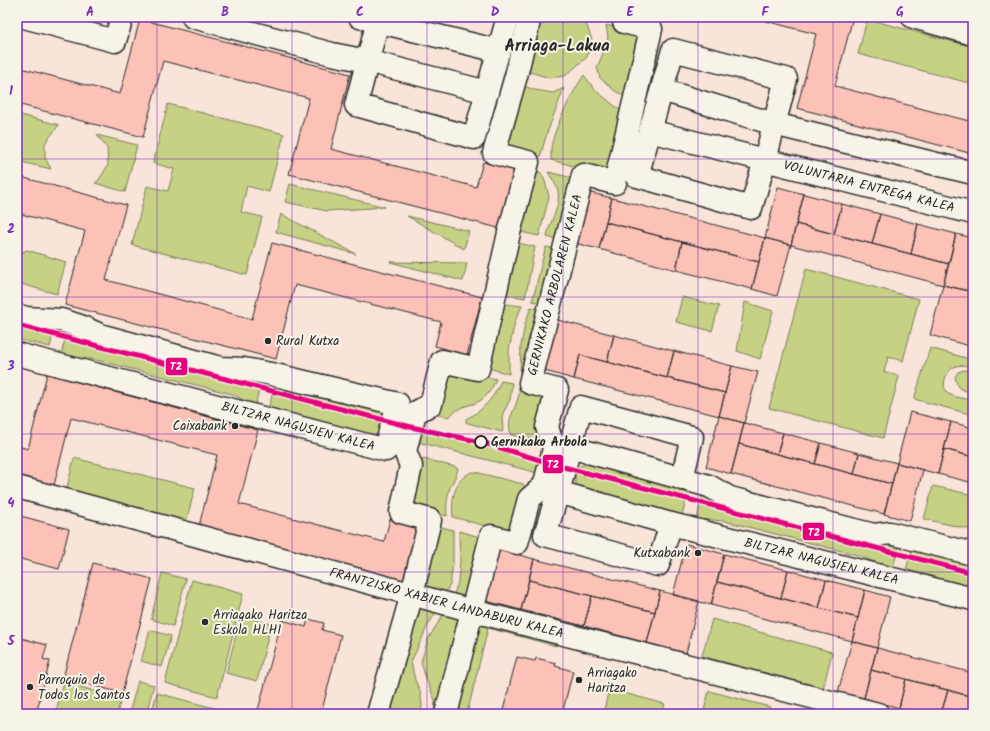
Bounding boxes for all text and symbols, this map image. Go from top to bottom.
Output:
text: A [86,2,94,23]
text: B [221,2,229,23]
text: C [356,2,364,23]
text: D [491,2,500,23]
text: E [626,2,634,23]
text: F [761,2,769,23]
text: G [896,2,904,23]
district label: Arriaga-Lakua [504,33,610,60]
text: 1 [9,81,13,102]
street label: VOLUNTARIA ENTREGA KALEA [781,155,957,218]
street label: GERNIKAKO ARBOLAREN KALEA [522,192,588,378]
text: 2 [7,219,15,240]
place label: Rural Kutxa [276,331,339,352]
marker: Rural Kutxa [263,336,273,346]
text: 3 [6,356,15,377]
line badge: T2 [165,357,188,376]
text: T2 [170,358,182,376]
street label: BILTZAR NAGUSIEN KALEA [219,396,377,458]
place label: Caixabank [172,416,228,437]
marker: Caixabank [230,421,240,431]
place label: Gernikako Arbola [491,432,587,453]
marker: Gernikako Arbola [474,435,488,449]
line badge: T2 [542,454,564,474]
text: T2 [547,456,559,474]
text: 4 [7,493,15,514]
line badge: T2 [802,522,825,541]
text: T2 [808,524,820,542]
street label: BILTZAR NAGUSIEN KALEA [742,532,901,591]
place label: Kutxabank [633,543,691,564]
marker: Kutxabank [693,548,703,558]
street label: FRANTZISKO XABIER LANDABURU KALEA [327,562,566,644]
place label: Arriagako Haritza Eskola HLHI [213,605,307,641]
marker: Arriagako Haritza Eskola HLHI [200,617,210,627]
text: 5 [7,631,16,652]
place label: Arriagako Haritza [587,663,637,699]
place label: Parroquia de Todos los Santos [38,670,131,706]
marker: Arriagako Haritza [574,675,584,685]
marker: Parroquia de Todos los Santos [25,682,35,692]

